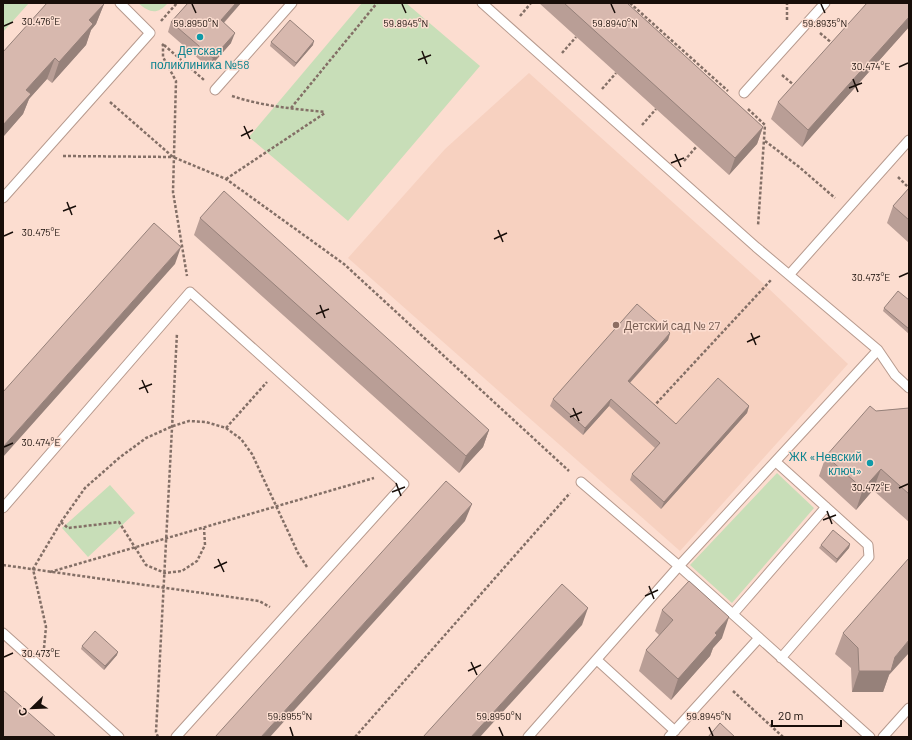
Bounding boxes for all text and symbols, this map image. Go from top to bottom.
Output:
text: 30.476°E [22,15,60,27]
text: 59.8950°N [174,17,218,29]
text: 59.8945°N [384,17,428,29]
text: 59.8940°N [592,17,638,29]
text: 59.8935°N [803,17,847,29]
marker: Детская поликлиника №58 [195,32,205,42]
place label: Детская поликлиника №58 [151,43,249,71]
text: 30.474°E [852,60,890,72]
text: 30.475°E [22,226,60,238]
text: 30.473°E [852,271,890,283]
place label: Детский сад № 27 [624,318,721,333]
marker: Детский сад № 27 [611,320,621,330]
text: 30.474°E [22,436,60,448]
place label: ЖК «Невский ключ» [789,449,862,477]
marker: ЖК «Невский ключ» [865,458,875,468]
text: 30.472°E [852,481,890,493]
text: 30.473°E [22,647,60,659]
north arrow [12,688,52,728]
scale bar [772,702,841,728]
text: С [15,706,30,718]
text: 20 m [778,708,804,722]
text: 59.8955°N [268,710,312,722]
text: 59.8950°N [477,710,521,722]
text: 59.8945°N [687,710,731,722]

